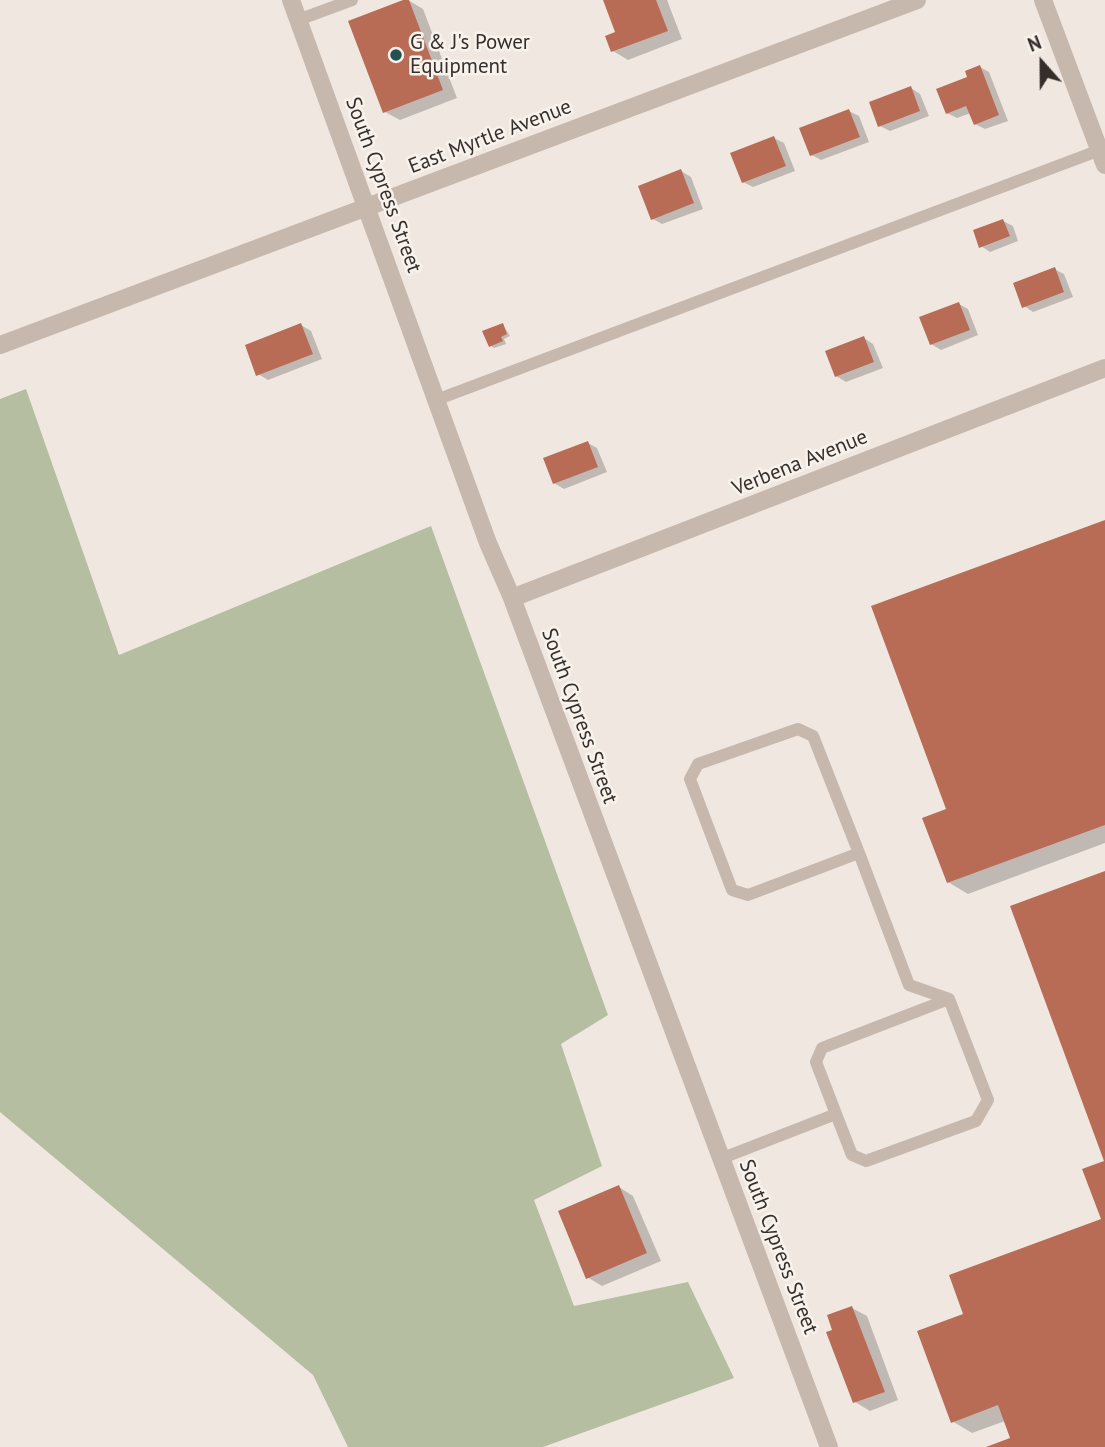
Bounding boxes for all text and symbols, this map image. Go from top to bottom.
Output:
north arrow [1007,28,1077,98]
place label: G & J's Power Equipment [410,30,530,80]
text: N [1024,30,1045,57]
marker: G & J's Power Equipment [388,47,404,63]
street label: South Cypress Street [340,94,426,276]
street label: East Myrtle Avenue [405,94,575,180]
street label: Verbena Avenue [729,424,871,502]
street label: South Cypress Street [536,625,622,807]
street label: South Cypress Street [733,1156,823,1338]

